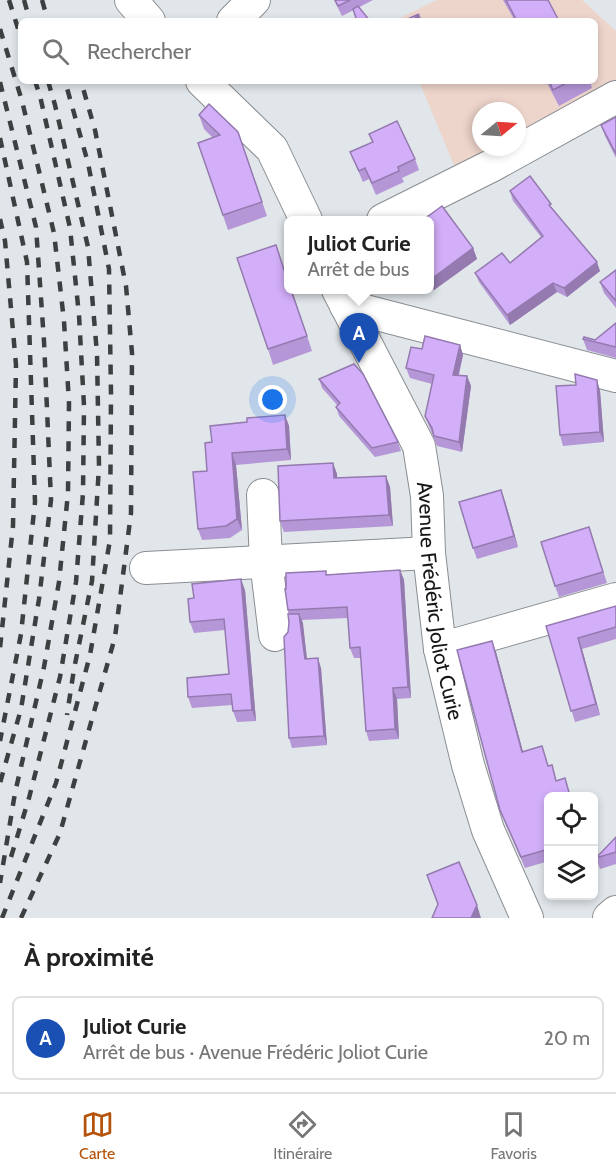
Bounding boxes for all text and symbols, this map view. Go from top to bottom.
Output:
search box [18,18,598,84]
icon: search [39,35,72,68]
text: Rechercher [87,38,191,65]
north arrow [472,102,526,156]
popup [284,216,434,294]
text: Juliot Curie [307,230,411,257]
text: Arrêt de bus [307,257,409,281]
pin: A [340,314,378,363]
your location [258,385,287,414]
street label: Avenue Frédéric Joliot Curie [412,479,469,723]
map controls [544,792,598,900]
button: locate [544,792,598,846]
button: layers [544,846,598,900]
text: À proximité [24,941,154,973]
text: Juliot Curie [83,1013,186,1040]
text: A [39,1026,52,1050]
text: 20 m [544,1026,590,1050]
text: Arrêt de bus · Avenue Frédéric Joliot Curie [83,1040,428,1064]
tab: Carte [79,1108,115,1163]
tab: Itinéraire [273,1108,332,1163]
tab: Favoris [490,1108,537,1163]

